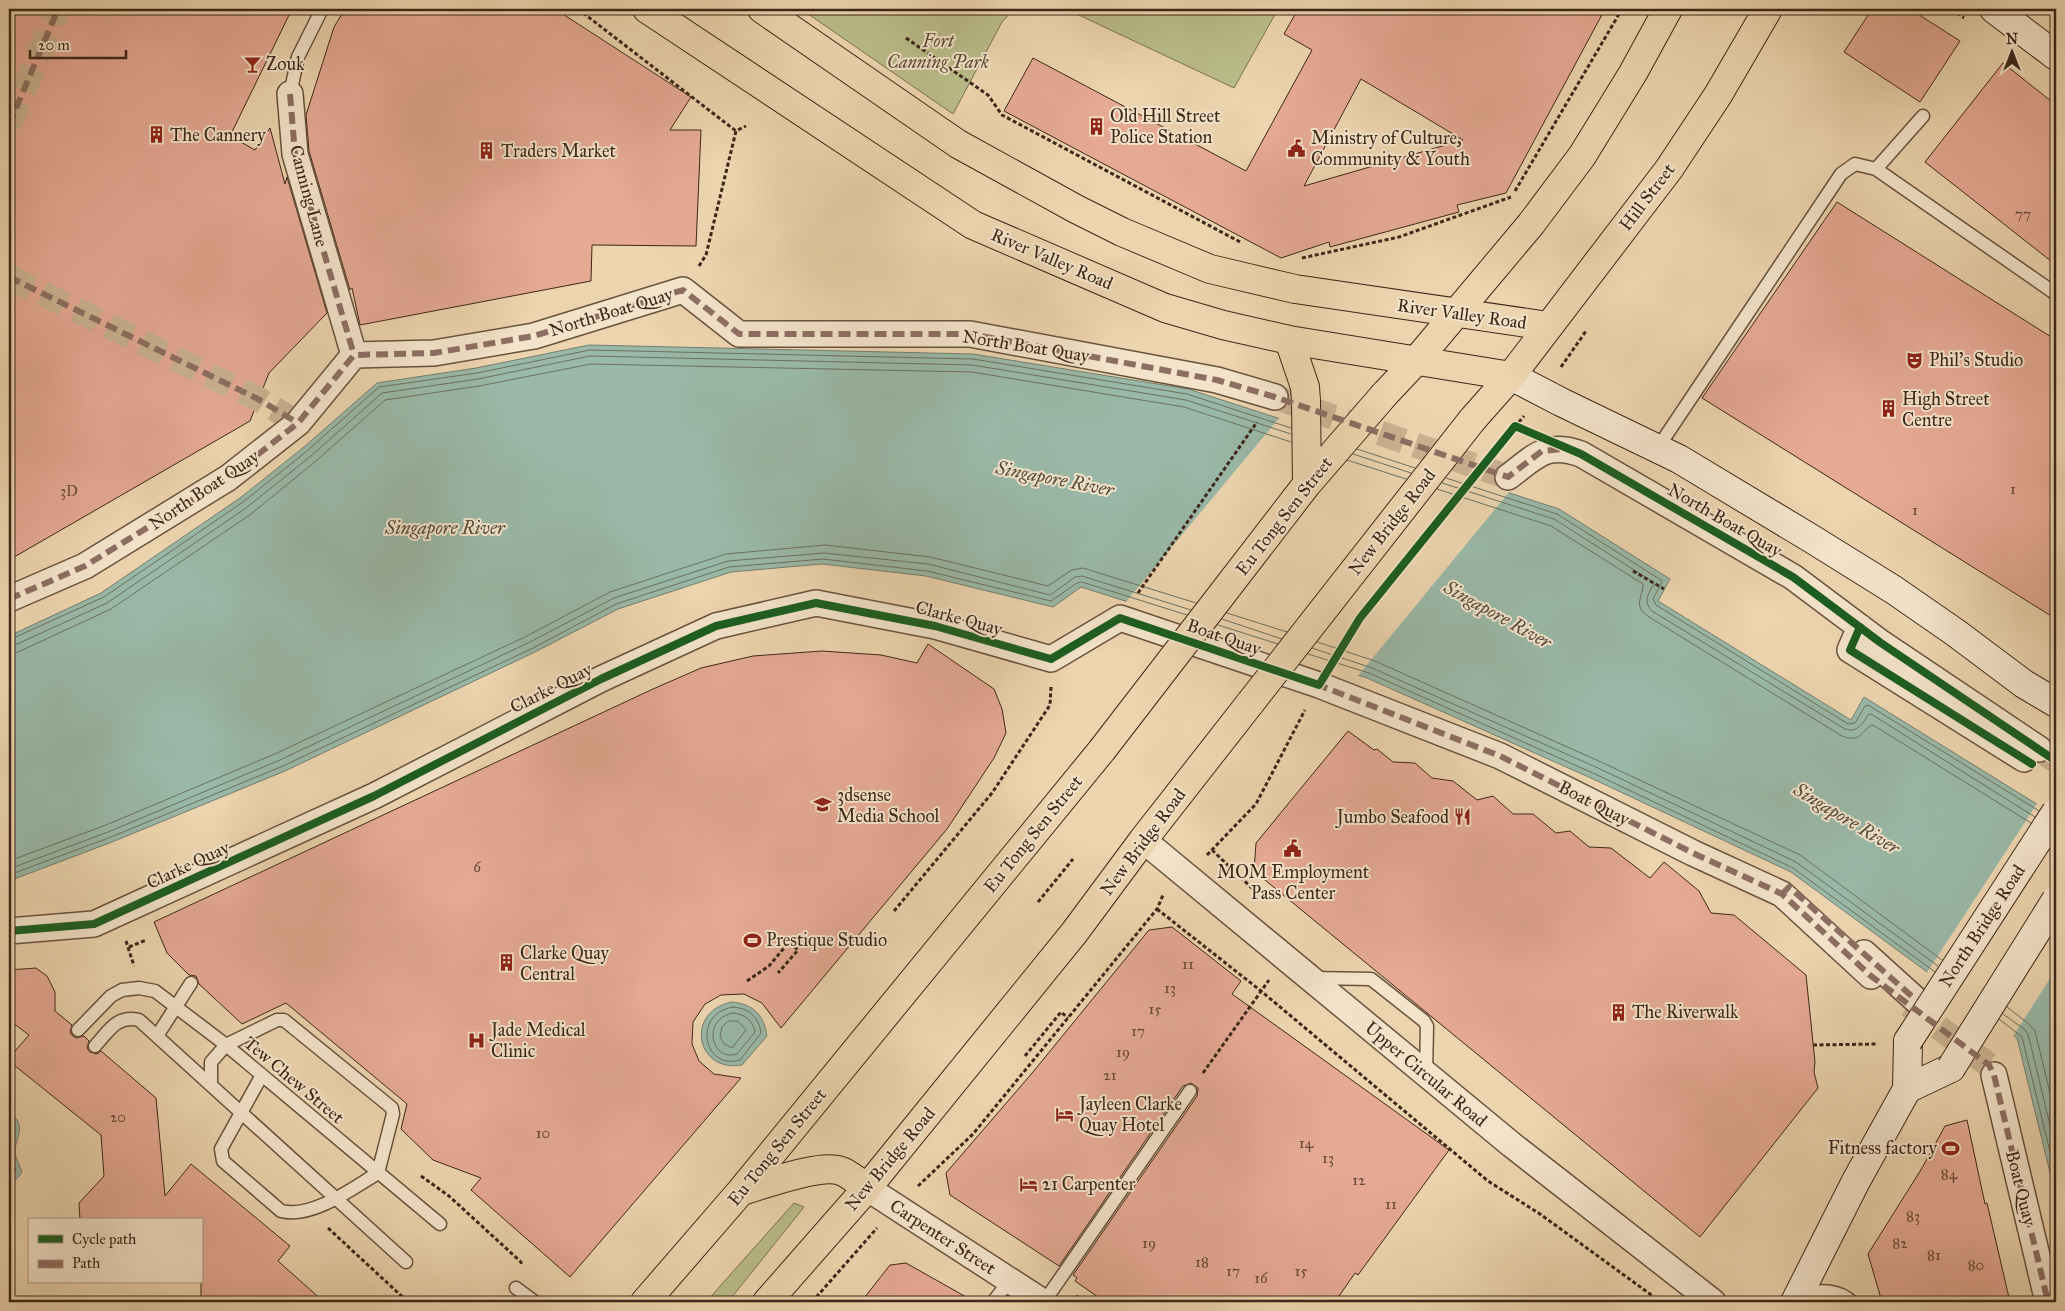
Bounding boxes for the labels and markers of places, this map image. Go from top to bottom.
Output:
place label: Zouk [266,53,305,75]
bar icon: Zouk [242,54,262,74]
place label: Old Hill Street Police Station [1110,105,1221,148]
building icon: Old Hill Street Police Station [1086,116,1106,136]
place label: The Cannery [170,124,266,146]
building icon: The Cannery [146,125,166,145]
place label: Ministry of Culture, Community & Youth [1311,127,1470,170]
public building icon: Ministry of Culture, Community & Youth [1287,138,1307,158]
place label: Traders Market [501,140,616,162]
building icon: Traders Market [477,141,497,161]
place label: Phil's Studio [1929,349,2023,371]
theatre icon: Phil's Studio [1905,350,1925,370]
place label: High Street Centre [1902,388,1990,431]
building icon: High Street Centre [1878,399,1898,419]
place label: 3dsense Media School [837,784,940,827]
school or university icon: 3dsense Media School [813,795,833,815]
place label: Jumbo Seafood [1335,806,1449,829]
restaurant icon: Jumbo Seafood [1453,807,1473,827]
public building icon: MOM Employment Pass Center [1283,839,1303,859]
place label: MOM Employment Pass Center [1217,861,1370,904]
place label: Prestique Studio [766,929,887,952]
sports icon: Prestique Studio [742,930,762,950]
place label: Clarke Quay Central [520,942,610,985]
building icon: Clarke Quay Central [496,953,516,973]
place label: The Riverwalk [1632,1001,1739,1023]
building icon: The Riverwalk [1608,1002,1628,1022]
place label: Jade Medical Clinic [489,1019,586,1062]
hospital icon: Jade Medical Clinic [467,1030,487,1050]
place label: Jayleen Clarke Quay Hotel [1077,1093,1182,1136]
hotel icon: Jayleen Clarke Quay Hotel [1055,1104,1075,1124]
place label: Fitness factory [1828,1137,1938,1159]
sports icon: Fitness factory [1941,1138,1961,1158]
place label: 21 Carpenter [1042,1173,1136,1195]
hotel icon: 21 Carpenter [1018,1174,1038,1194]

